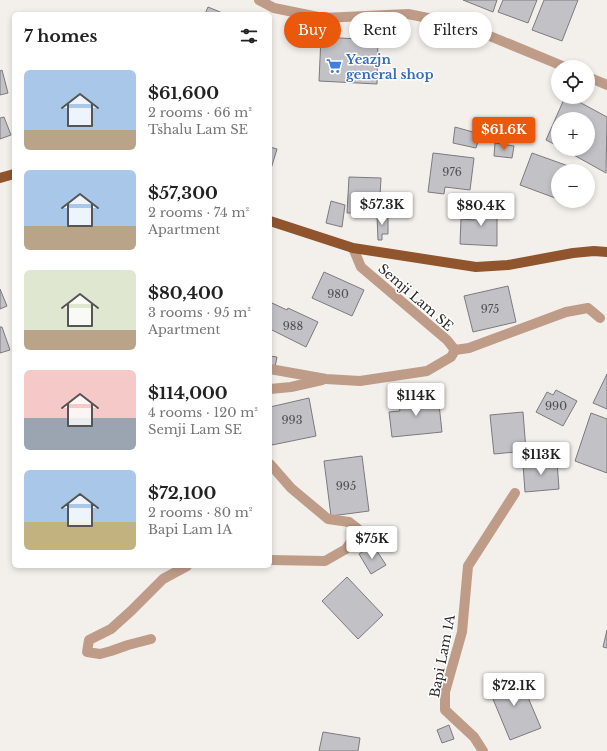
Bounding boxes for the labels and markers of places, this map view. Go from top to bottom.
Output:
place label: Yeazjn general shop [345,51,434,83]
supermarket icon: Yeazjn general shop [325,57,343,75]
pin: $61.6K [471,117,537,151]
pin: $57.3K [349,192,415,226]
pin: $80.4K [448,193,514,227]
pin: $114K [388,383,444,417]
pin: $113K [513,442,569,476]
pin: $75K [348,526,396,560]
pin: $72.1K [481,673,547,707]

